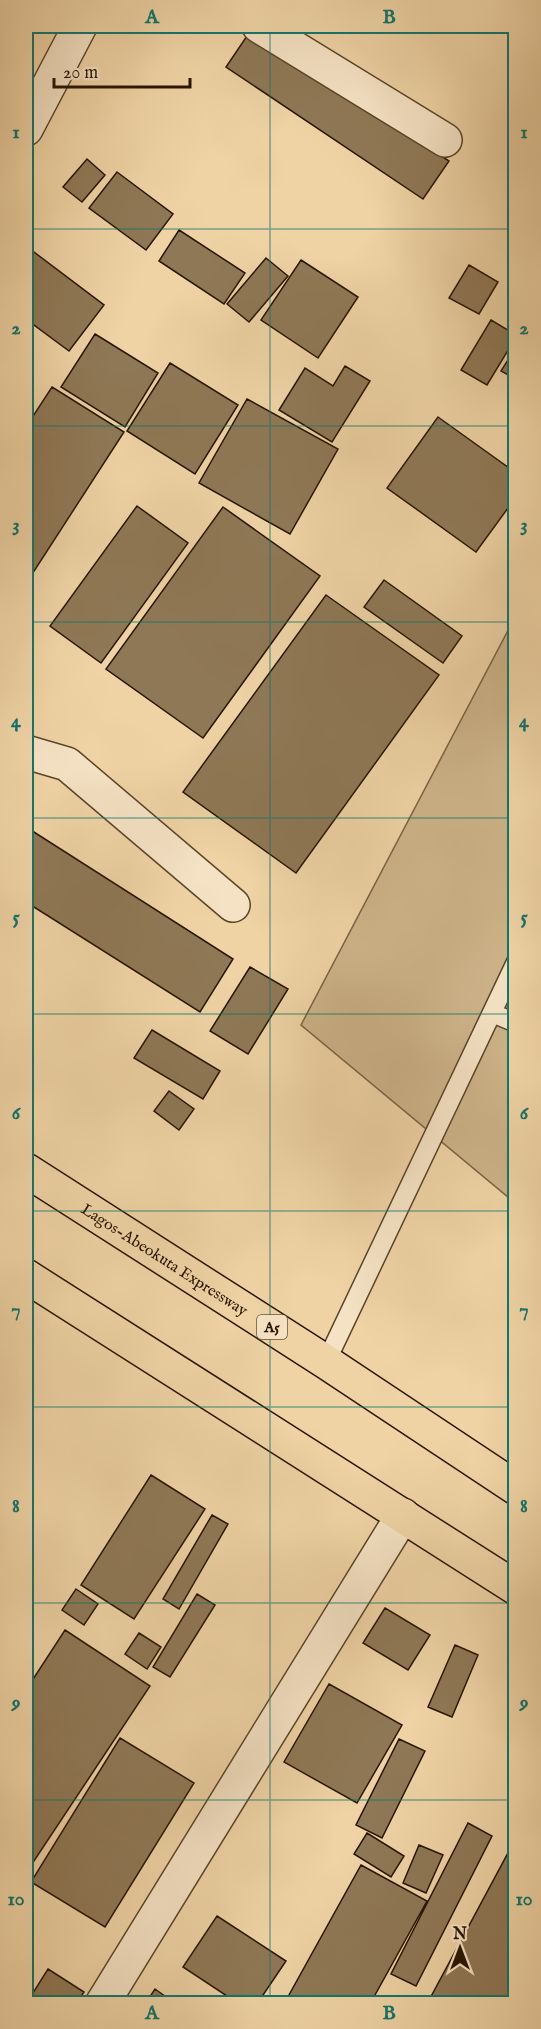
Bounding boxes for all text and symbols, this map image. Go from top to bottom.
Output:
text: A [144,5,160,30]
text: B [382,5,396,30]
scale bar [54,51,190,89]
text: 20 m [63,62,98,85]
text: 1 [12,120,20,145]
text: 1 [520,120,528,145]
text: 2 [11,316,21,341]
text: 2 [519,316,529,341]
text: 3 [12,513,20,538]
text: 3 [520,513,528,538]
text: 4 [11,709,22,734]
text: 4 [519,709,530,734]
text: 5 [12,905,20,930]
text: 5 [520,905,528,930]
text: 6 [12,1101,22,1126]
text: 6 [520,1101,530,1126]
street label: Lagos-Abeokuta Expressway [77,1200,251,1321]
text: 7 [11,1298,21,1323]
text: 7 [519,1298,529,1323]
road number: A5 [257,1315,287,1339]
text: 8 [12,1494,20,1519]
text: 8 [520,1494,528,1519]
text: 9 [11,1690,21,1715]
text: 9 [519,1690,529,1715]
text: 10 [7,1887,25,1912]
text: 10 [515,1887,533,1912]
north arrow [430,1918,490,1978]
text: N [452,1925,467,1945]
text: A [144,2001,160,2026]
text: B [382,2001,396,2026]

